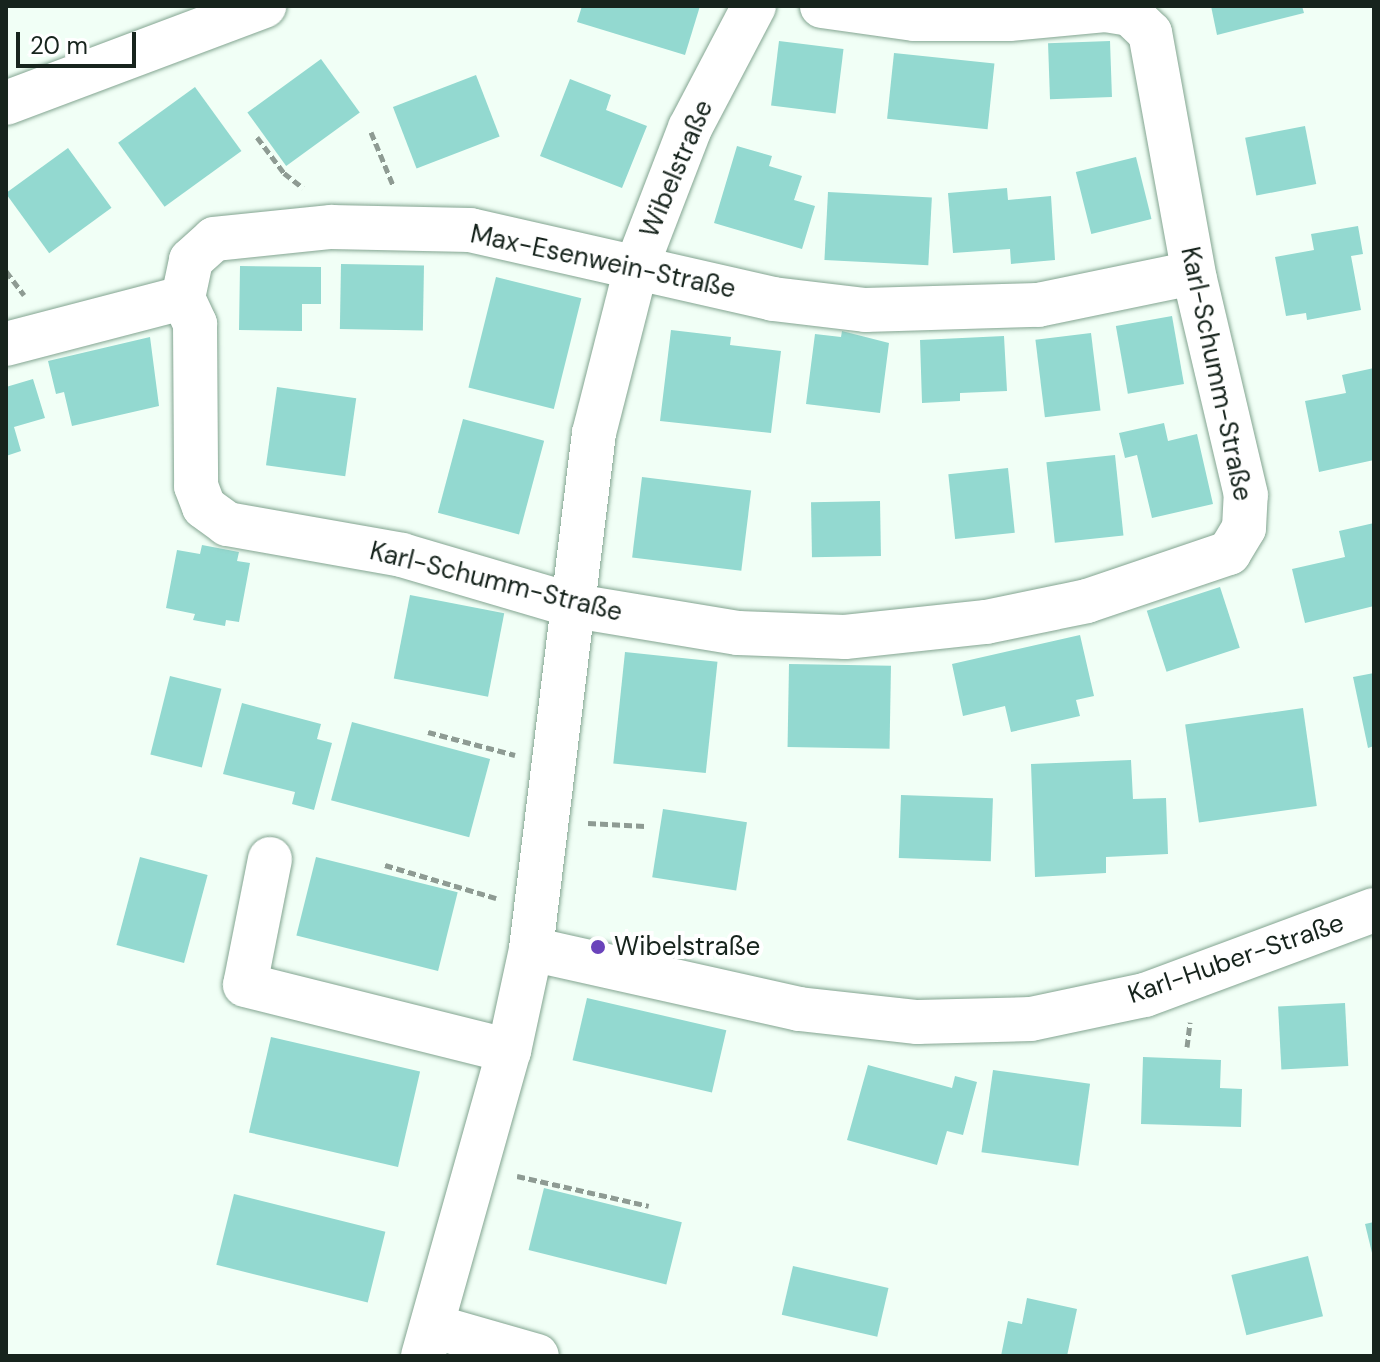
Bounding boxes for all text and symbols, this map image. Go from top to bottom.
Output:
scale bar [20,16,140,66]
text: 20 m [30,30,88,61]
street label: Wibelstraße [634,96,720,242]
street label: Max-Esenwein-Straße [468,219,738,305]
street label: Karl-Schumm-Straße [1174,244,1258,504]
street label: Karl-Schumm-Straße [367,536,625,628]
street label: Karl-Huber-Straße [1124,907,1348,1011]
place label: Wibelstraße [614,931,760,963]
marker: Wibelstraße [589,938,607,956]

